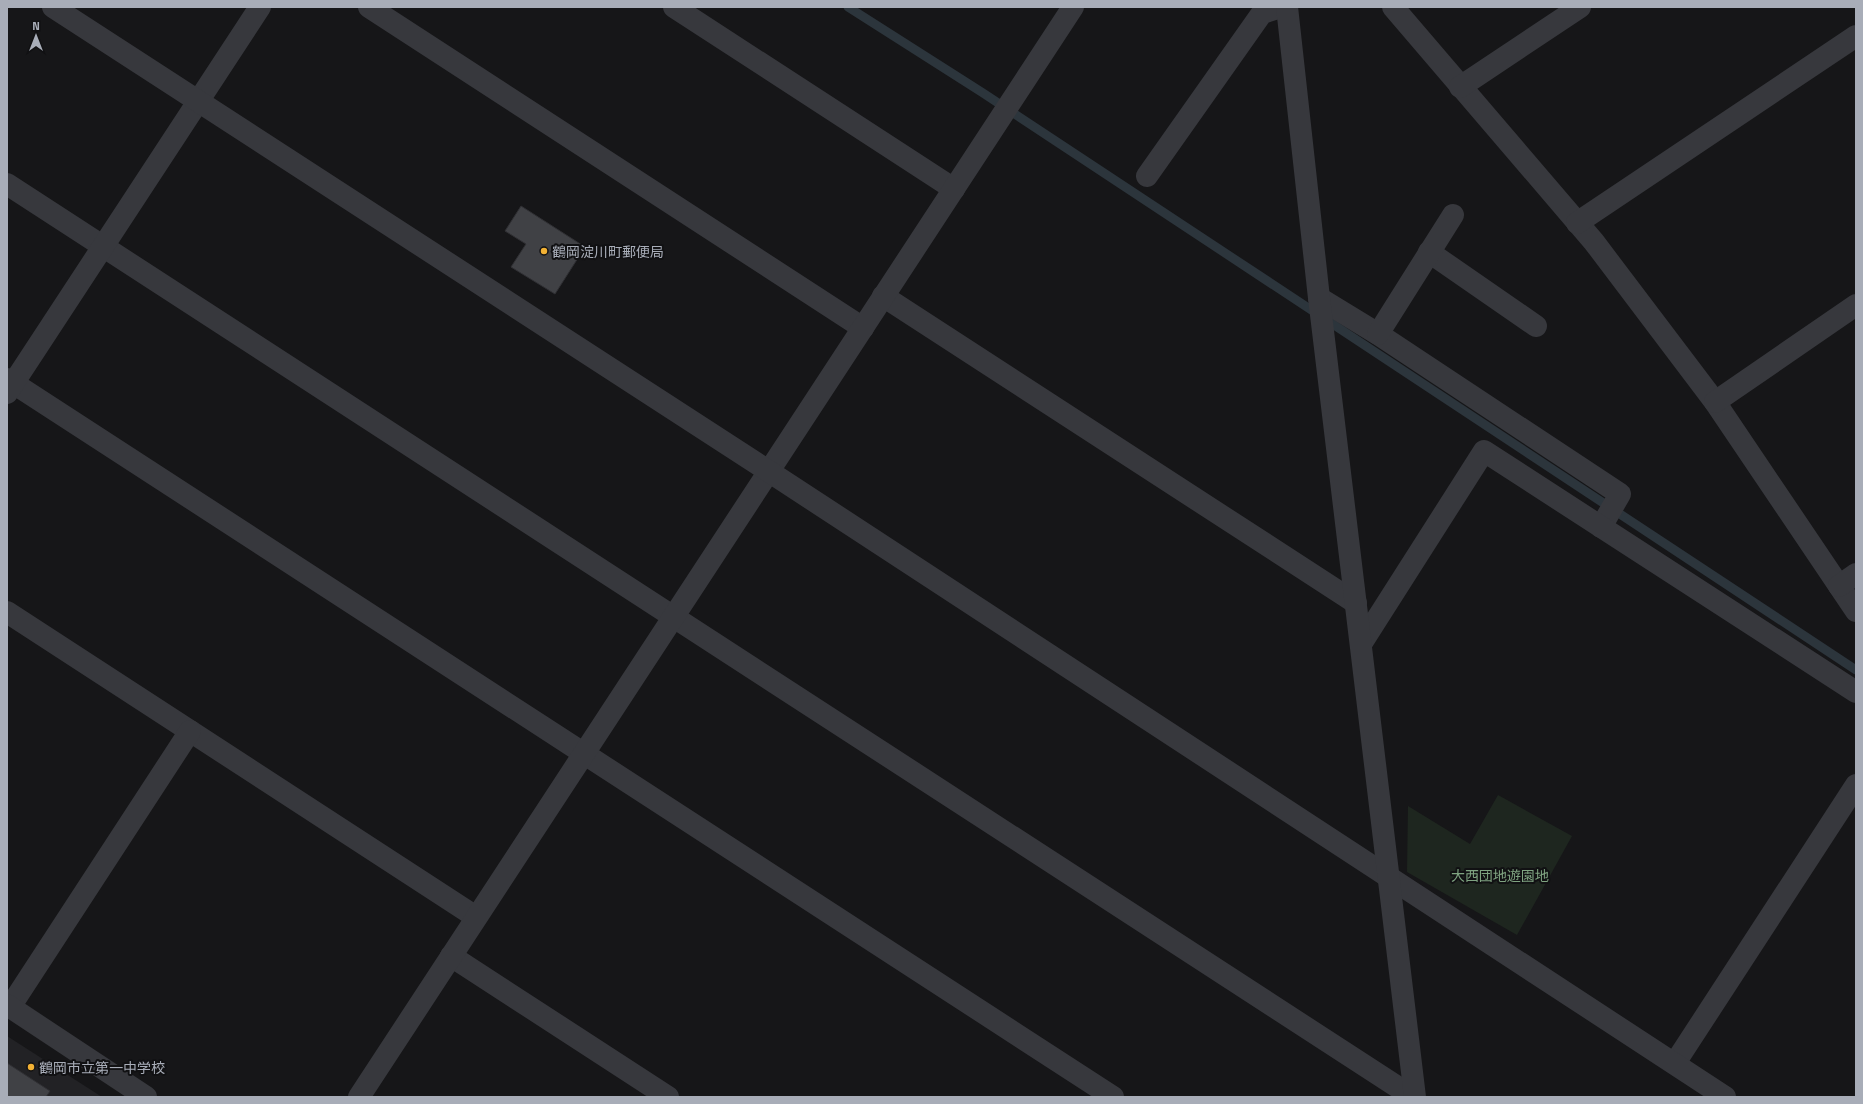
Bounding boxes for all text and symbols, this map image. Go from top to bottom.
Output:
north arrow [16,16,56,56]
text: N [32,18,40,34]
place label: 鶴岡淀川町郵便局 [552,241,664,262]
marker: 鶴岡淀川町郵便局 [539,246,549,256]
park label: 大西団地遊園地 [1451,865,1549,886]
place label: 鶴岡市立第一中学校 [39,1057,165,1078]
marker: 鶴岡市立第一中学校 [26,1062,36,1072]

